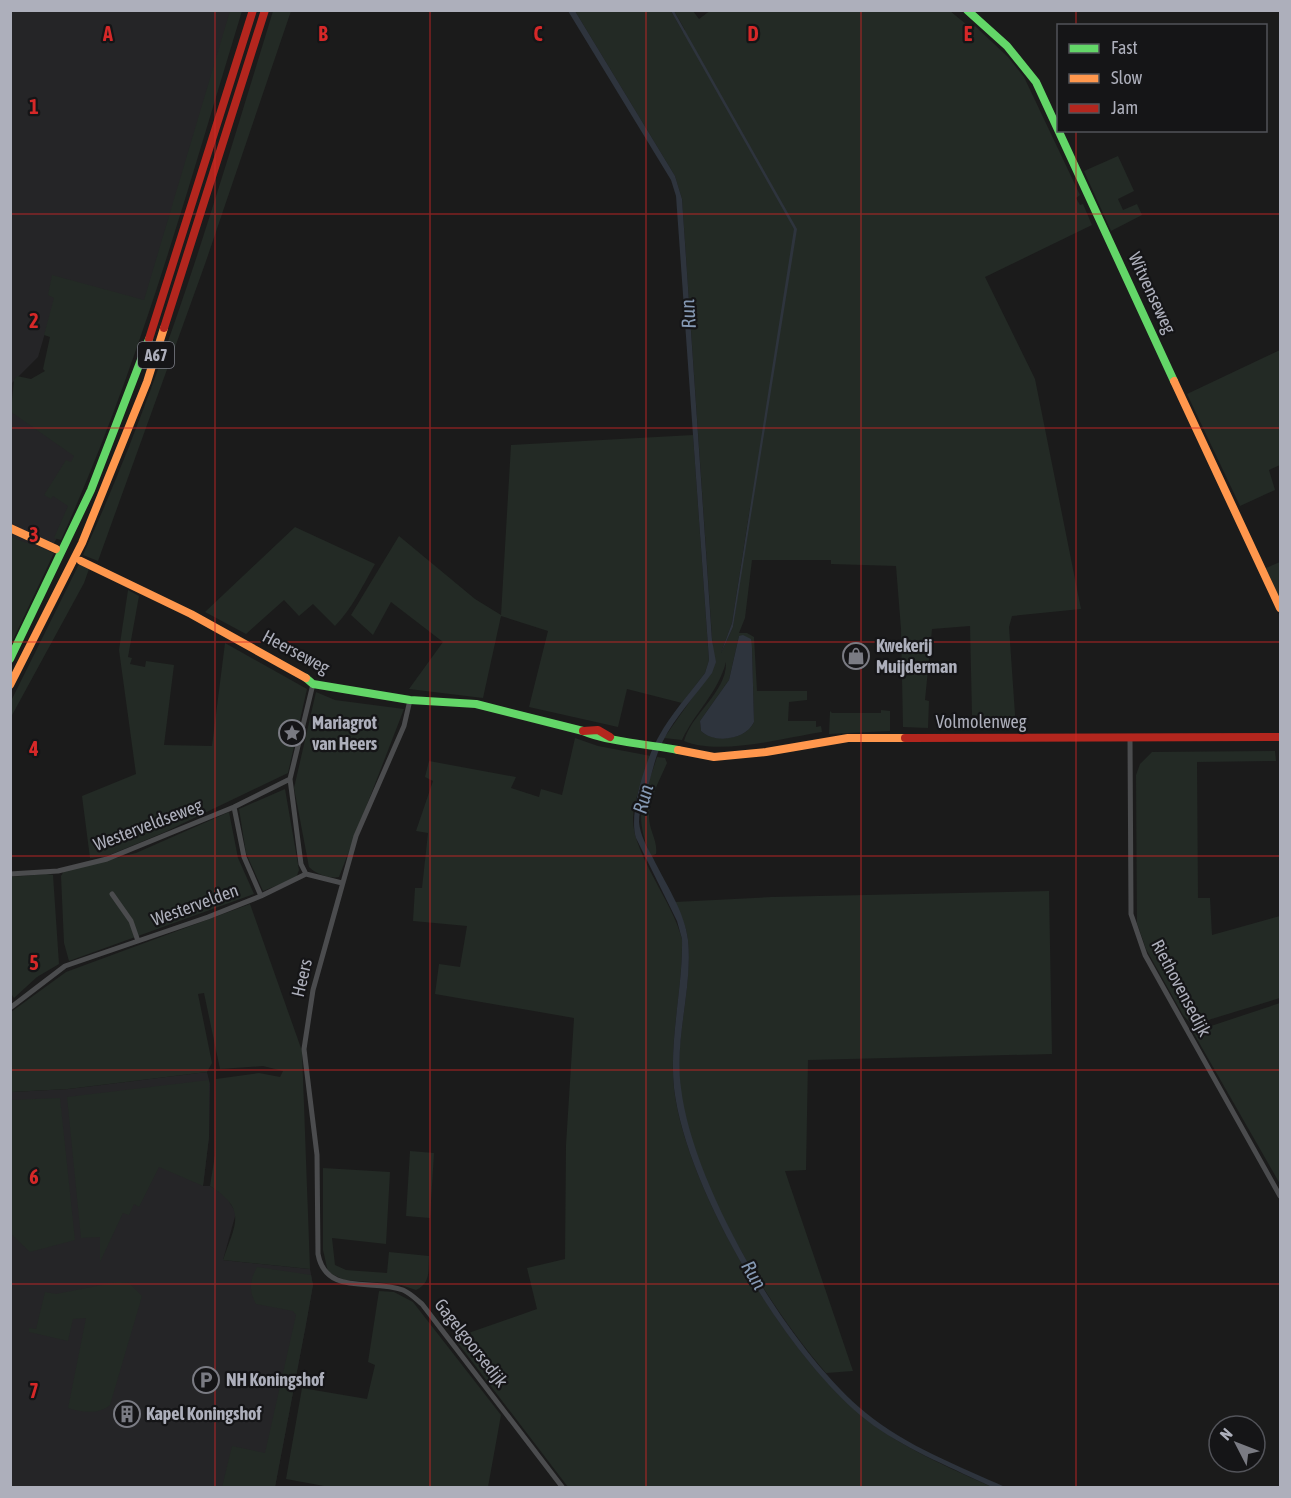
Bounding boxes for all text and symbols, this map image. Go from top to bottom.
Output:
text: A [102,22,113,45]
text: B [318,22,328,45]
text: C [534,22,543,45]
text: D [747,22,759,45]
text: E [964,22,973,45]
legend [1057,24,1267,132]
text: Fast [1111,37,1138,58]
text: Slow [1111,67,1142,88]
text: 1 [29,95,39,118]
text: Jam [1111,97,1138,118]
street label: Witvenseweg [1124,249,1181,337]
water label: Run [675,298,700,329]
text: 2 [29,309,39,332]
road number: A67 [138,342,174,368]
text: 3 [29,523,39,546]
street label: Heerseweg [259,625,334,678]
place label: Kwekerij Muijderman [876,635,957,677]
shop icon: Kwekerij Muijderman [841,641,871,671]
street label: Volmolenweg [936,711,1027,732]
place label: Mariagrot van Heers [312,712,378,754]
place icon: Mariagrot van Heers [277,718,307,748]
text: 4 [28,737,39,760]
water label: Run [628,781,658,816]
street label: Westerveldseweg [90,794,205,855]
street label: Westervelden [148,879,241,930]
street label: Riethovensedijk [1147,936,1216,1040]
text: 5 [29,951,39,974]
street label: Heers [287,957,316,999]
text: 6 [29,1165,39,1188]
water label: Run [737,1256,772,1293]
street label: Gagelgoorsedijk [430,1294,513,1391]
parking icon: NH Koningshof [191,1365,221,1395]
place label: NH Koningshof [226,1369,325,1390]
text: 7 [29,1379,39,1402]
building icon: Kapel Koningshof [112,1399,142,1429]
place label: Kapel Koningshof [146,1403,263,1424]
north arrow [1207,1414,1267,1474]
text: N [1216,1424,1236,1443]

